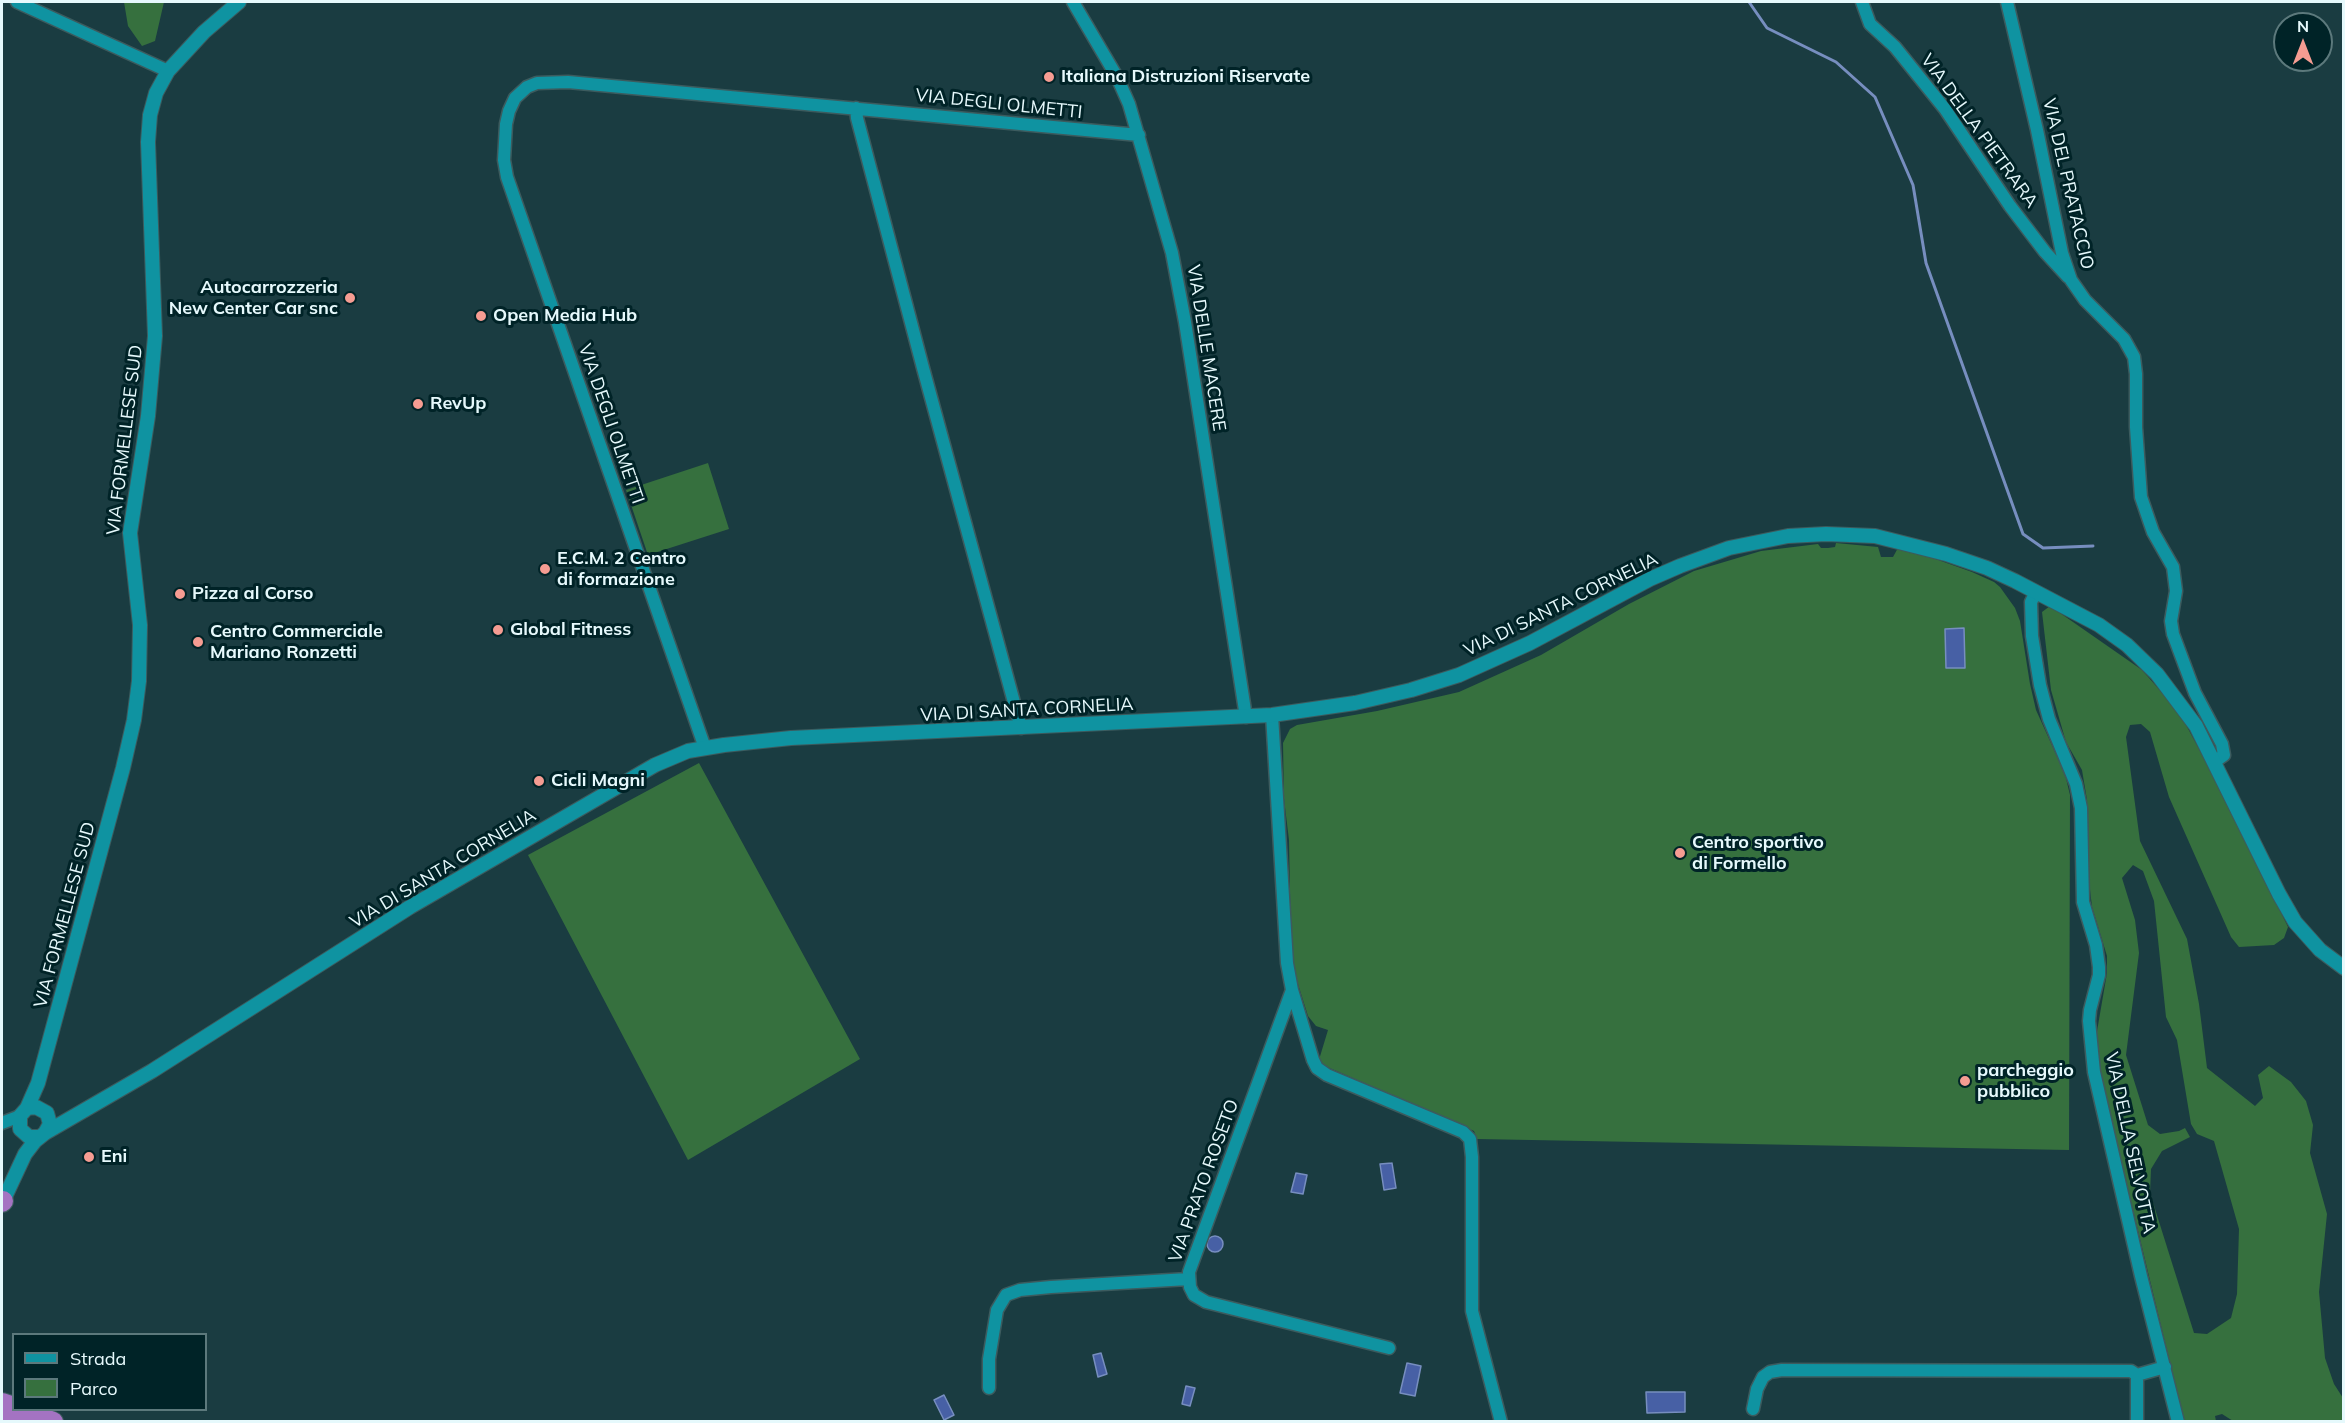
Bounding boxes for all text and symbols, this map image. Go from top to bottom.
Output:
north arrow [2273,12,2333,72]
text: N [2297,16,2309,36]
street label: VIA DELLA PIETRARA [1916,50,2042,212]
place label: Italiana Distruzioni Riservate [1061,66,1310,88]
marker: Italiana Distruzioni Riservate [1042,70,1056,84]
street label: VIA DEGLI OLMETTI [915,85,1083,123]
street label: VIA DEL PRATACCIO [2038,96,2098,272]
street label: VIA DELLE MACERE [1182,263,1230,433]
place label: Autocarrozzeria New Center Car snc [169,277,338,320]
marker: Autocarrozzeria New Center Car snc [343,291,357,305]
place label: Open Media Hub [493,305,637,327]
marker: Open Media Hub [474,309,488,323]
street label: VIA DEGLI OLMETTI [574,341,648,507]
street label: VIA FORMELLESE SUD [103,344,147,536]
place label: RevUp [430,393,486,415]
marker: RevUp [411,397,425,411]
place label: E.C.M. 2 Centro di formazione [557,548,686,590]
street label: VIA DI SANTA CORNELIA [1460,549,1662,661]
marker: E.C.M. 2 Centro di formazione [538,562,552,576]
place label: Pizza al Corso [192,583,313,605]
marker: Pizza al Corso [173,587,187,601]
place label: Global Fitness [510,619,631,641]
place label: Centro Commerciale Mariano Ronzetti [210,621,383,664]
marker: Global Fitness [491,623,505,637]
marker: Centro Commerciale Mariano Ronzetti [191,635,205,649]
street label: VIA DI SANTA CORNELIA [920,694,1134,726]
place label: Cicli Magni [551,770,645,792]
marker: Cicli Magni [532,774,546,788]
street label: VIA DI SANTA CORNELIA [346,805,540,933]
street label: VIA FORMELLESE SUD [30,820,100,1010]
place label: Centro sportivo di Formello [1692,832,1824,874]
marker: Centro sportivo di Formello [1673,846,1687,860]
street label: VIA DELLA SELVOTTA [2100,1050,2160,1236]
place label: parcheggio pubblico [1977,1060,2074,1102]
marker: parcheggio pubblico [1958,1074,1972,1088]
street label: VIA PRATO ROSETO [1165,1097,1243,1265]
place label: Eni [101,1146,127,1168]
marker: Eni [82,1150,96,1164]
legend [12,1333,207,1411]
text: Strada [70,1347,126,1370]
text: Parco [70,1377,118,1400]

